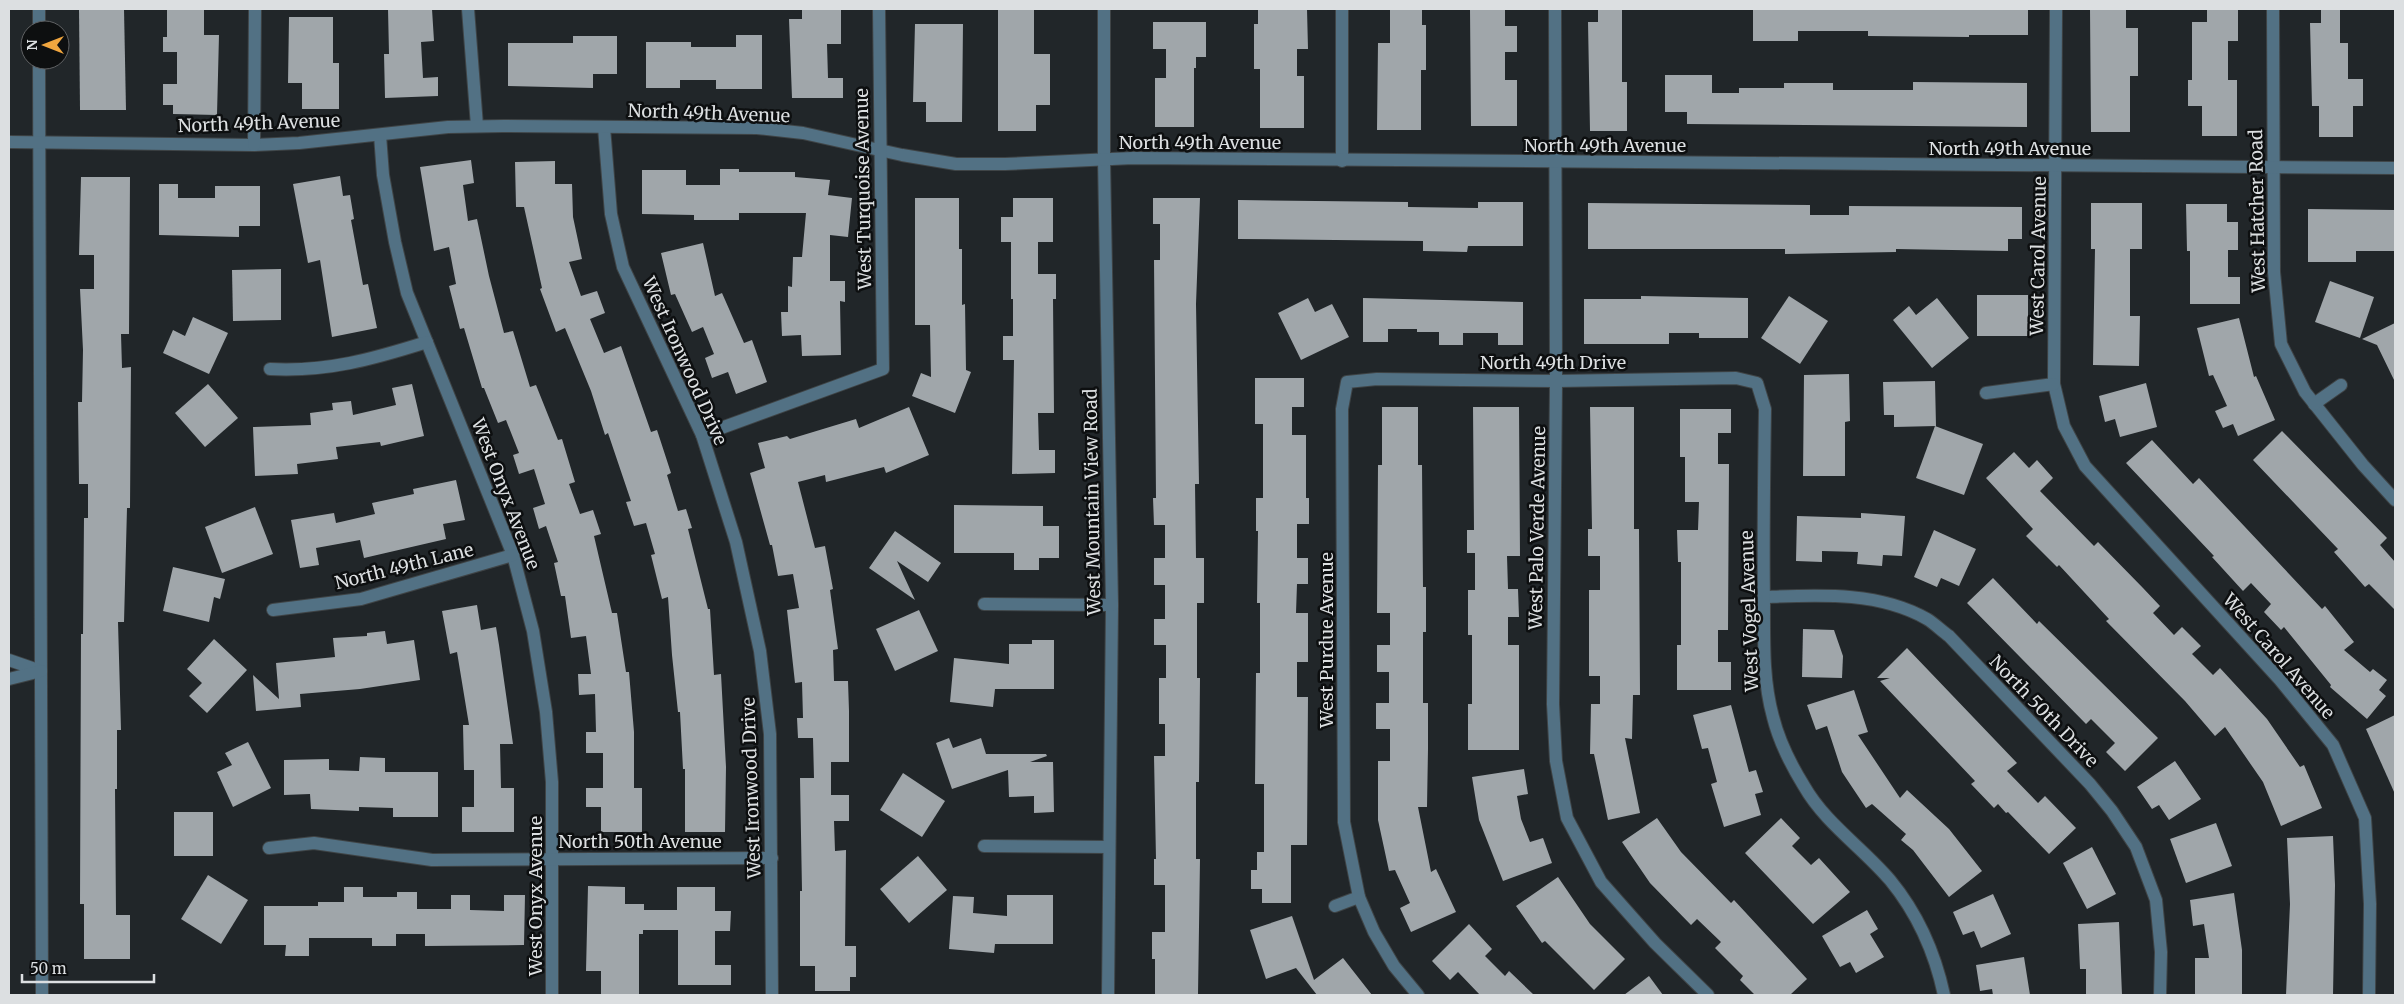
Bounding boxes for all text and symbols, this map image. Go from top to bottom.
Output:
north arrow [20,20,70,70]
text: N [23,39,41,51]
street label: West Turquoise Avenue [850,88,876,291]
street label: North 49th Avenue [627,99,791,127]
street label: North 49th Avenue [177,109,341,137]
street label: West Hatcher Road [2244,129,2270,294]
street label: North 49th Avenue [1119,131,1281,154]
street label: North 49th Avenue [1524,134,1686,157]
street label: North 49th Avenue [1929,137,2091,160]
street label: West Carol Avenue [2025,176,2051,337]
street label: West Ironwood Drive [637,272,732,449]
street label: North 49th Drive [1480,351,1626,374]
street label: West Mountain View Road [1079,388,1105,617]
street label: West Onyx Avenue [466,414,545,573]
street label: West Palo Verde Avenue [1524,426,1550,631]
street label: West Vogel Avenue [1735,530,1763,693]
street label: North 49th Lane [332,538,476,594]
street label: West Purdue Avenue [1315,552,1338,729]
street label: West Carol Avenue [2217,588,2340,724]
street label: North 50th Drive [1985,650,2103,772]
street label: West Ironwood Drive [736,697,766,880]
street label: West Onyx Avenue [524,816,547,977]
street label: North 50th Avenue [558,830,722,853]
scale bar [22,952,155,984]
text: 50 m [30,959,67,978]

